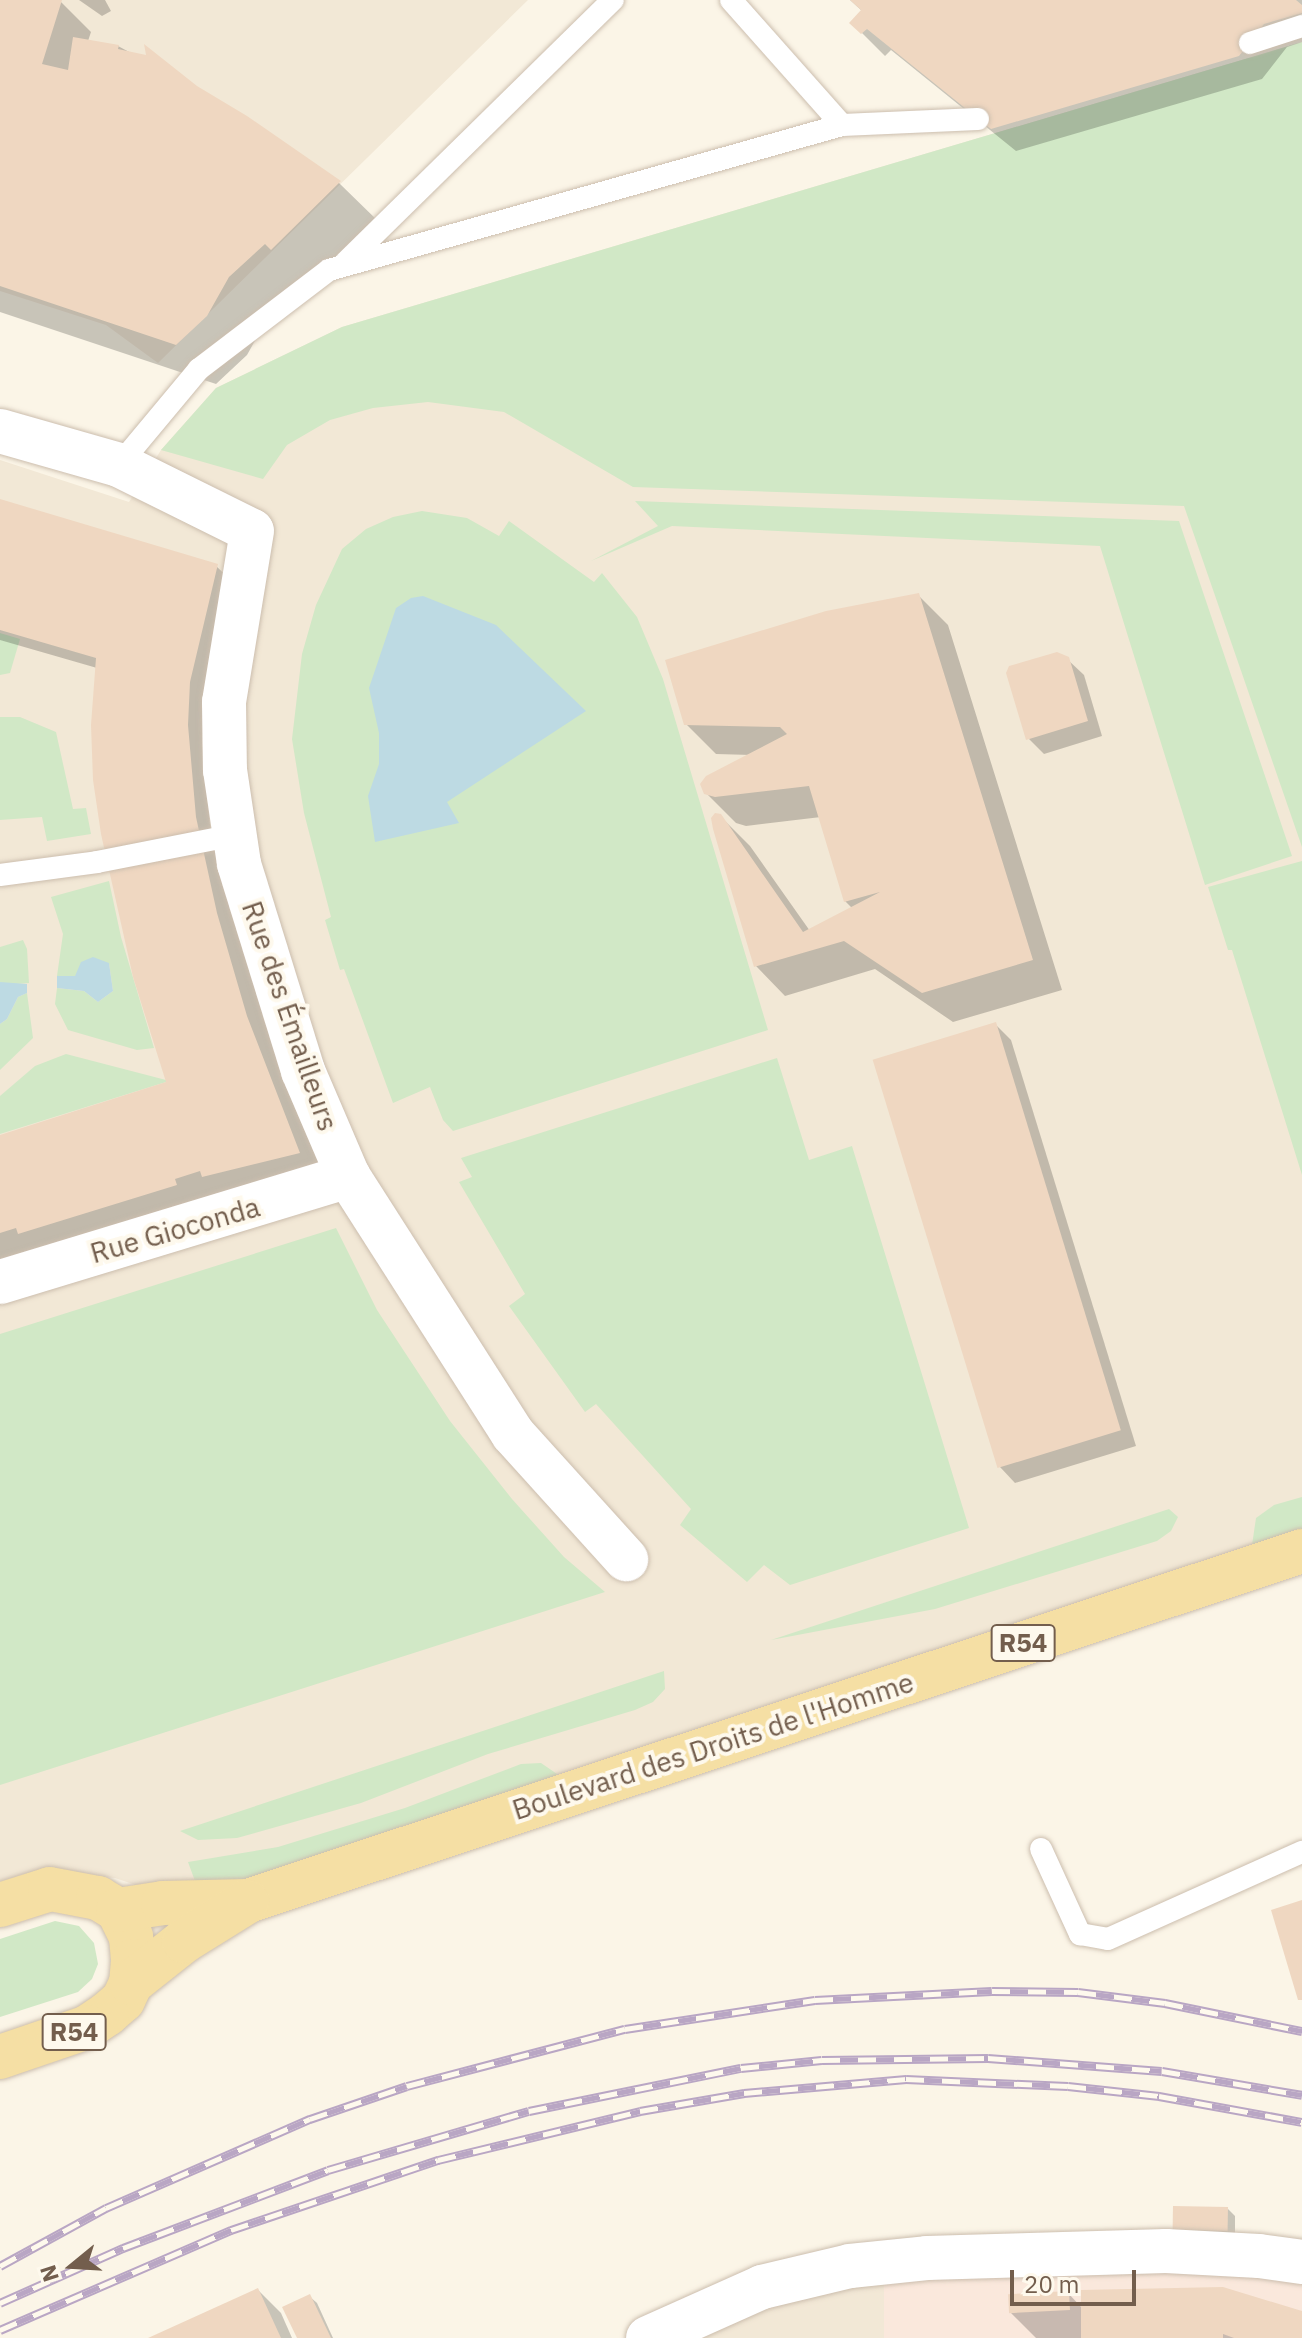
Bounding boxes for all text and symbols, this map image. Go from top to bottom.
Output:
street label: Rue des Émailleurs [235,897,345,1135]
street label: Rue Gioconda [86,1190,264,1270]
road number: R54 [989,1621,1057,1665]
street label: Boulevard des Droits de l'Homme [508,1665,918,1827]
road number: R54 [40,2010,108,2054]
north arrow [32,2226,112,2306]
scale bar [1014,2254,1140,2304]
text: N [32,2262,65,2286]
text: 20 m [1024,2268,1079,2300]

